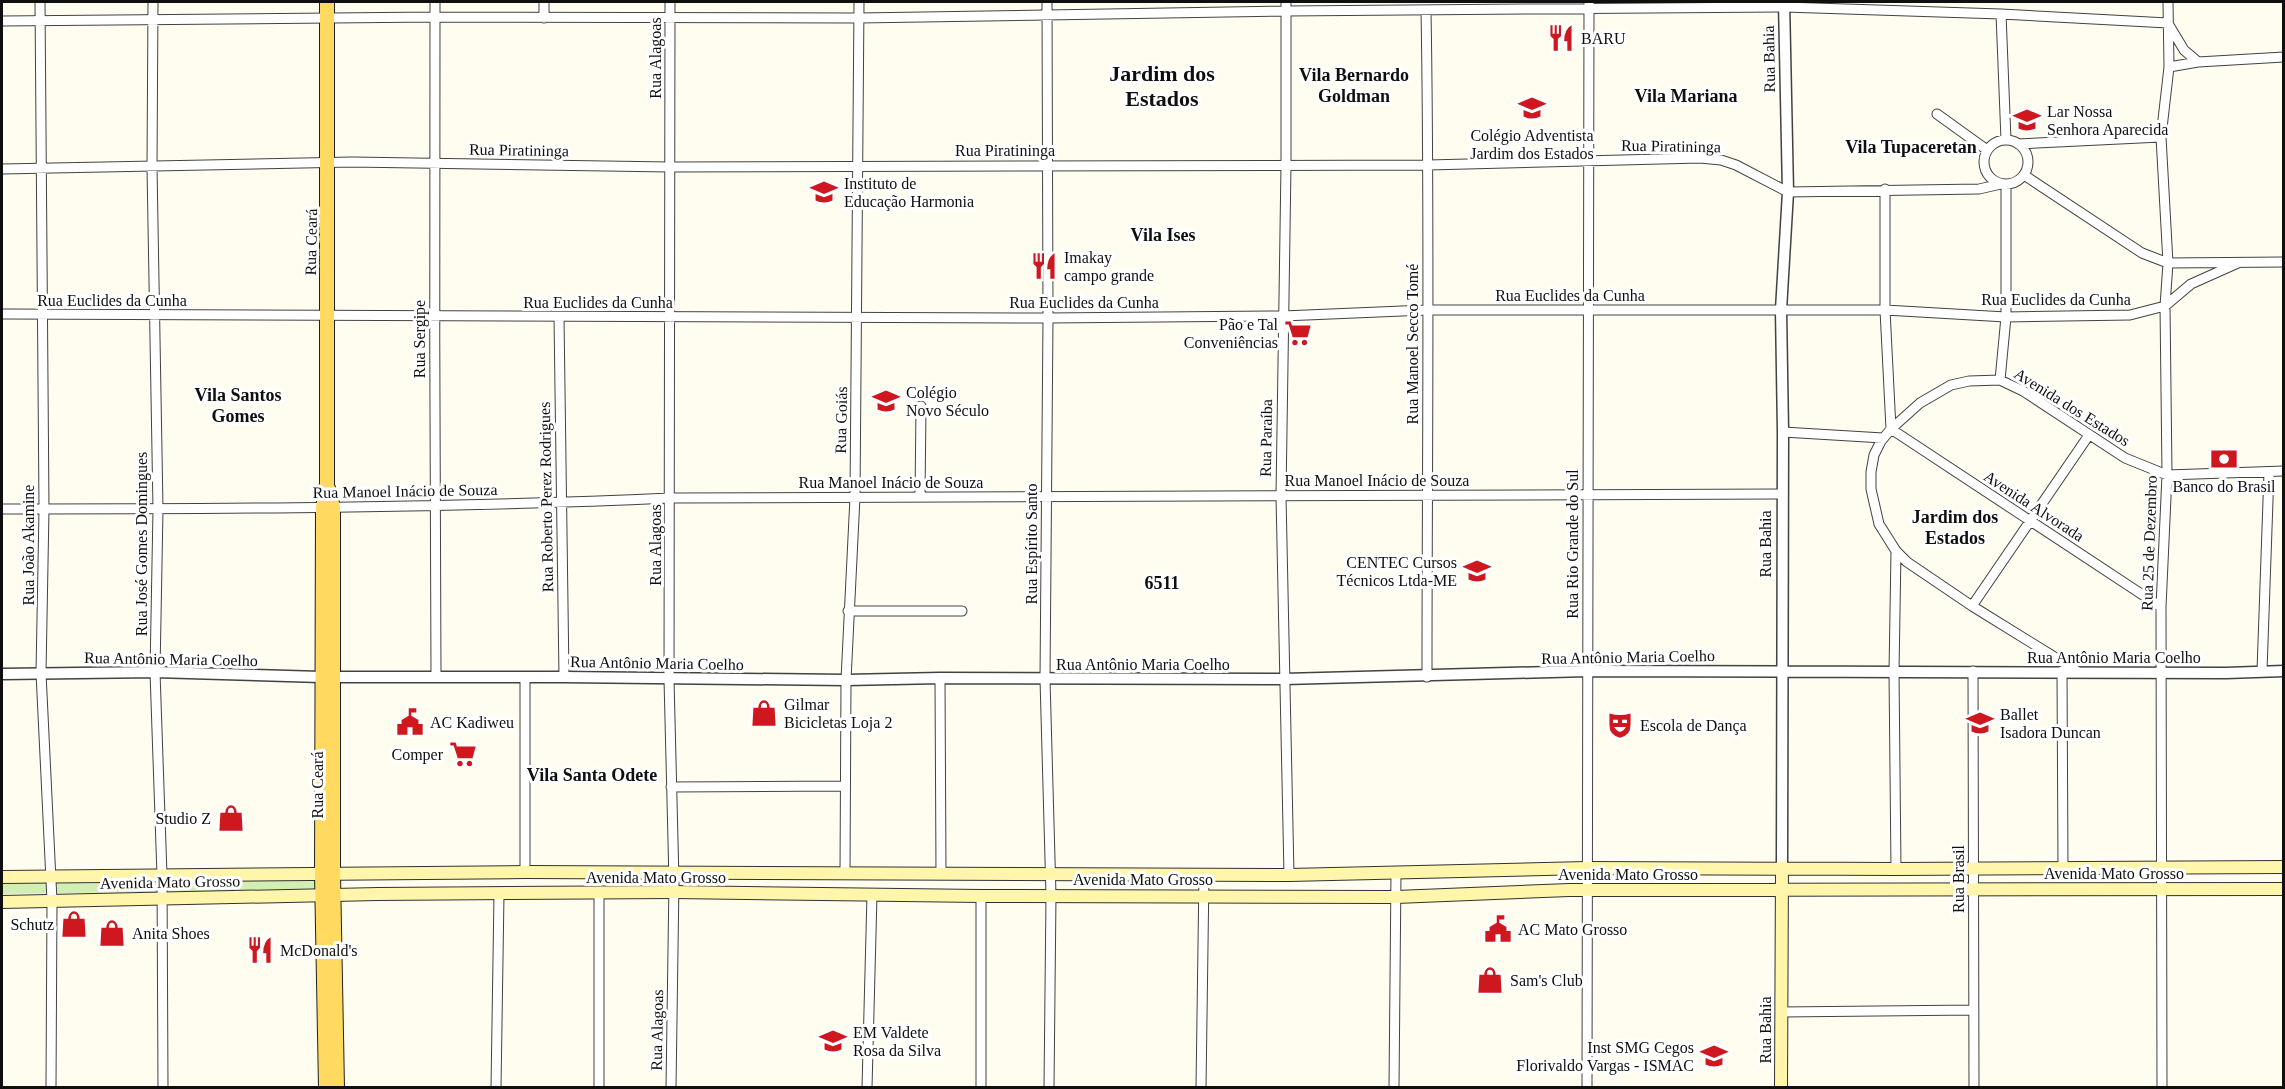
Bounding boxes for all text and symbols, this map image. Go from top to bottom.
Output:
street label: Rua Alagoas [647,17,665,99]
restaurant icon: BARU [1546,23,1576,53]
street label: Rua Bahia [1760,25,1778,93]
place label: BARU [1581,30,1626,47]
district label: Jardim dos Estados [1109,61,1215,111]
district label: Vila Bernardo Goldman [1299,65,1409,106]
district label: Vila Mariana [1635,86,1737,106]
school or university icon: Colégio Adventista Jardim dos Estados [1517,93,1547,123]
place label: Lar Nossa Senhora Aparecida [2047,103,2168,139]
school or university icon: Lar Nossa Senhora Aparecida [2012,105,2042,135]
place label: Colégio Adventista Jardim dos Estados [1470,127,1594,162]
street label: Rua Piratininga [1621,137,1721,156]
district label: Vila Tupaceretan [1845,137,1977,157]
street label: Rua Piratininga [469,141,569,160]
street label: Rua Piratininga [955,142,1055,160]
place label: Instituto de Educação Harmonia [844,175,974,211]
school or university icon: Instituto de Educação Harmonia [809,177,839,207]
street label: Rua Ceará [302,208,320,276]
district label: Vila Ises [1131,225,1195,245]
place label: Imakay campo grande [1064,249,1154,285]
restaurant icon: Imakay campo grande [1029,251,1059,281]
street label: Rua Manoel Secco Tomé [1404,264,1421,424]
street label: Rua Euclides da Cunha [1495,287,1645,304]
street label: Rua Euclides da Cunha [1981,291,2131,308]
street label: Rua Euclides da Cunha [37,292,187,309]
street label: Rua Euclides da Cunha [523,294,673,311]
street label: Rua Euclides da Cunha [1009,294,1159,311]
street label: Rua Sergipe [411,300,429,378]
place label: Pão e Tal Conveniências [1184,316,1279,351]
supermarket icon: Pão e Tal Conveniências [1283,318,1313,348]
street label: Avenida dos Estados [2011,365,2133,449]
place label: Colégio Novo Século [906,384,989,419]
district label: Vila Santos Gomes [195,385,281,426]
street label: Rua Goiás [832,386,850,454]
school or university icon: Colégio Novo Século [871,386,901,416]
street label: Rua Paraíba [1257,399,1275,477]
street label: Rua Roberto Perez Rodrigues [536,402,557,592]
bank icon: Banco do Brasil [2209,444,2239,474]
street label: Rua José Gomes Domingues [133,452,151,636]
street label: Avenida Alvorada [1981,467,2087,545]
street label: Rua Rio Grande do Sul [1564,469,1581,619]
street label: Rua Manoel Inácio de Souza [1285,472,1469,489]
street label: Rua Manoel Inácio de Souza [799,474,983,491]
street label: Rua 25 de Dezembro [2138,475,2160,611]
place label: Banco do Brasil [2172,478,2276,495]
street label: Rua Manoel Inácio de Souza [312,481,498,501]
street label: Rua Espírito Santo [1023,484,1041,604]
street label: Rua João Akamine [20,485,37,605]
street label: Rua Alagoas [647,504,665,586]
district label: Jardim dos Estados [1912,507,1998,548]
street label: Rua Bahia [1757,510,1774,578]
place label: CENTEC Cursos Técnicos Ltda-ME [1337,554,1457,589]
school or university icon: CENTEC Cursos Técnicos Ltda-ME [1462,556,1492,586]
district label: 6511 [1144,573,1180,593]
street label: Rua Antônio Maria Coelho [1541,647,1715,667]
street label: Rua Antônio Maria Coelho [84,649,258,669]
street label: Rua Antônio Maria Coelho [2027,649,2201,666]
street label: Rua Antônio Maria Coelho [570,653,744,673]
street label: Rua Antônio Maria Coelho [1056,656,1230,673]
place label: Gilmar Bicicletas Loja 2 [784,696,892,732]
shop icon: Gilmar Bicicletas Loja 2 [749,698,779,728]
place label: Ballet Isadora Duncan [2000,706,2101,741]
public building icon: AC Kadiweu [395,707,425,737]
school or university icon: Ballet Isadora Duncan [1965,708,1995,738]
theatre icon: Escola de Dança [1605,710,1635,740]
place label: AC Kadiweu [430,714,514,731]
place label: Escola de Dança [1640,717,1747,735]
supermarket icon: Comper [448,739,478,769]
place label: Comper [391,746,444,764]
street label: Rua Ceará [309,751,326,819]
district label: Vila Santa Odete [527,765,657,785]
shop icon: Studio Z [216,803,246,833]
place label: Studio Z [155,810,211,827]
street label: Rua Brasil [1950,844,1967,913]
street label: Avenida Mato Grosso [2044,865,2184,882]
street label: Avenida Mato Grosso [1558,866,1698,883]
street label: Avenida Mato Grosso [586,869,726,886]
street label: Avenida Mato Grosso [1073,871,1213,888]
street label: Avenida Mato Grosso [100,872,240,892]
shop icon: Schutz [59,909,89,939]
public building icon: AC Mato Grosso [1483,914,1513,944]
place label: Schutz [10,916,54,933]
shop icon: Anita Shoes [97,918,127,948]
place label: AC Mato Grosso [1518,921,1627,938]
place label: Anita Shoes [132,925,210,942]
restaurant icon: McDonald's [245,935,275,965]
place label: McDonald's [280,942,358,959]
shop icon: Sam's Club [1475,965,1505,995]
place label: Sam's Club [1510,972,1583,989]
street label: Rua Alagoas [648,989,667,1071]
street label: Rua Bahia [1757,996,1774,1064]
place label: EM Valdete Rosa da Silva [853,1024,941,1059]
school or university icon: EM Valdete Rosa da Silva [818,1026,848,1056]
place label: Inst SMG Cegos Florivaldo Vargas - ISMAC [1516,1039,1694,1075]
school or university icon: Inst SMG Cegos Florivaldo Vargas - ISMAC [1699,1041,1729,1071]

